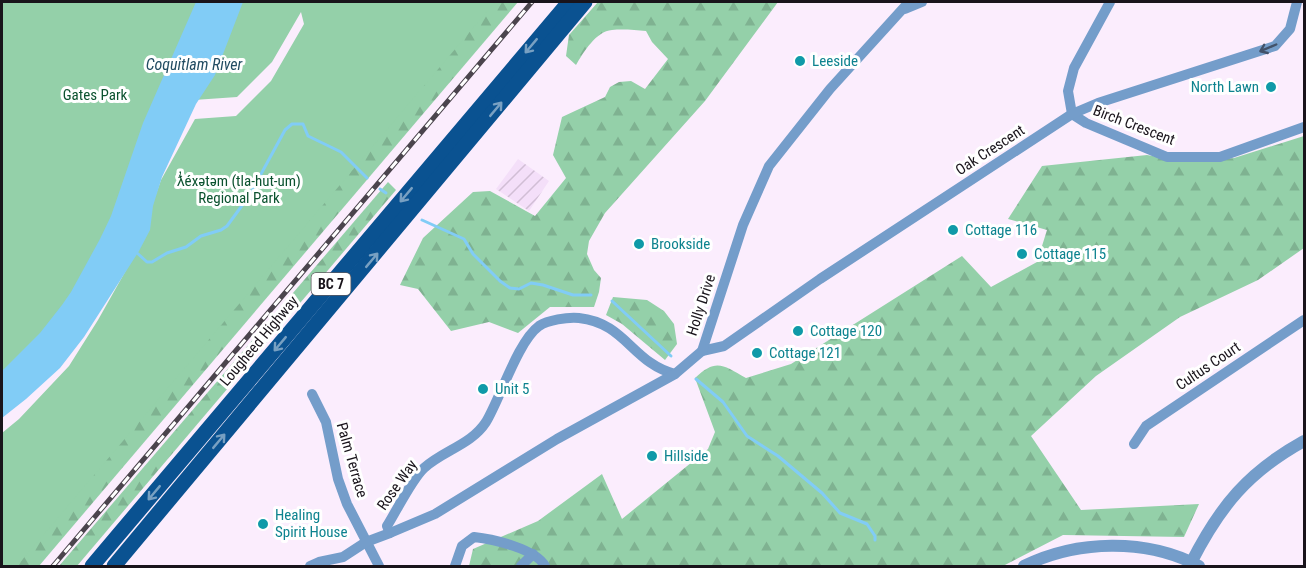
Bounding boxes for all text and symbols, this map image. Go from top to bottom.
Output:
one-way arrow [524,38,538,53]
one-way arrow [1259,43,1277,54]
place label: Leeside [812,52,858,70]
marker: Leeside [793,54,807,68]
water label: Coquitlam River [146,55,244,74]
place label: North Lawn [1191,78,1259,96]
marker: North Lawn [1264,80,1278,94]
park label: Gates Park [63,86,128,104]
street label: Birch Crescent [1091,101,1177,149]
one-way arrow [489,102,503,117]
street label: Oak Crescent [952,121,1028,179]
park label: ƛ̓éxətəm (tla-hut-um) Regional Park [177,171,301,207]
one-way arrow [399,187,412,203]
place label: Cottage 116 [965,221,1037,239]
marker: Cottage 116 [946,223,960,237]
place label: Brookside [651,235,710,253]
marker: Brookside [632,237,646,251]
place label: Cottage 115 [1034,245,1106,263]
marker: Cottage 115 [1015,247,1029,261]
one-way arrow [365,252,378,268]
street label: Holly Drive [683,272,719,338]
road number: BC 7 [312,273,350,295]
street label: Lougheed Highway [216,292,302,390]
place label: Cottage 120 [810,322,882,340]
marker: Cottage 120 [791,324,805,338]
one-way arrow [273,336,287,351]
street label: Cultus Court [1172,338,1244,394]
place label: Cottage 121 [769,344,841,362]
marker: Cottage 121 [750,346,764,360]
place label: Unit 5 [495,380,529,398]
marker: Unit 5 [476,382,490,396]
street label: Palm Terrace [333,420,371,500]
one-way arrow [213,433,226,449]
place label: Hillside [664,447,708,465]
marker: Hillside [645,449,659,463]
street label: Rose Way [373,456,421,514]
one-way arrow [147,485,161,500]
place label: Healing Spirit House [275,506,347,541]
marker: Healing Spirit House [256,517,270,531]

